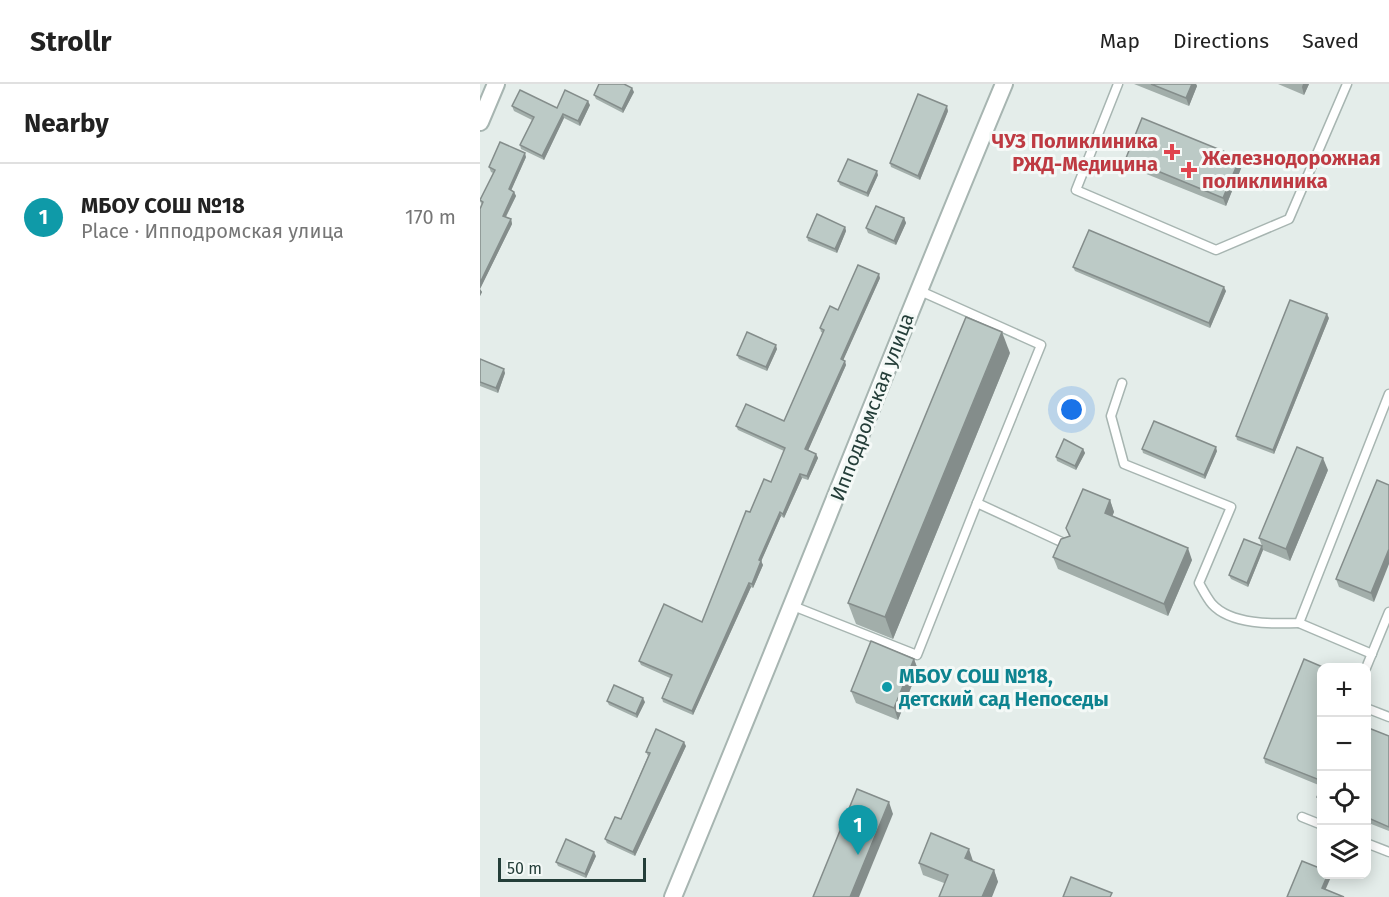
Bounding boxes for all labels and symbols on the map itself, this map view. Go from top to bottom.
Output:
place label: ЧУЗ Поликлиника РЖД-Медицина [992,129,1158,176]
marker: ЧУЗ Поликлиника РЖД-Медицина [1163,143,1181,161]
place label: Железнодорожная поликлиника [1201,146,1381,193]
marker: Железнодорожная поликлиника [1180,161,1198,179]
street label: Ипподромская улица [825,310,919,504]
your location [1057,395,1086,424]
place label: МБОУ СОШ №18, детский сад Непоседы [899,664,1109,711]
marker: МБОУ СОШ №18, детский сад Непоседы [880,680,894,694]
pin: 1 [838,806,878,855]
scale bar [498,855,646,882]

